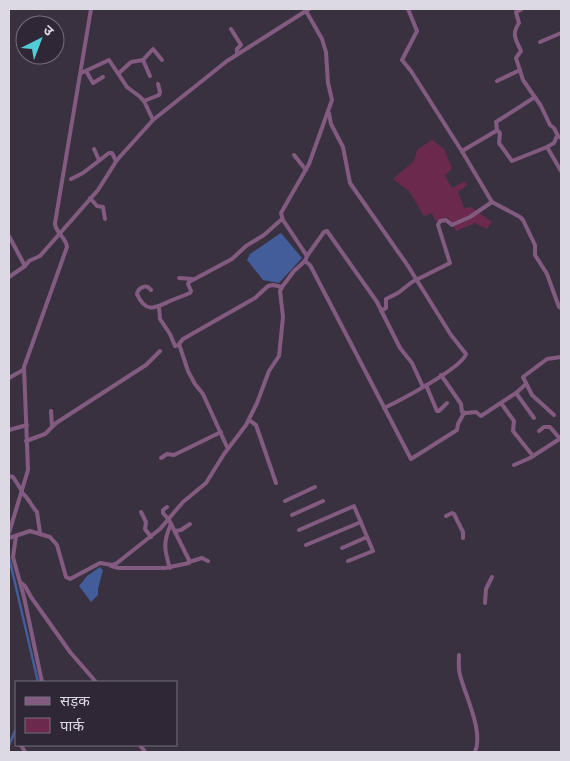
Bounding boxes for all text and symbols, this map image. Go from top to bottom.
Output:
north arrow [15,15,65,65]
text: उ [40,20,59,40]
legend [15,681,178,746]
text: सड़क [60,690,90,710]
text: पार्क [60,715,84,735]

